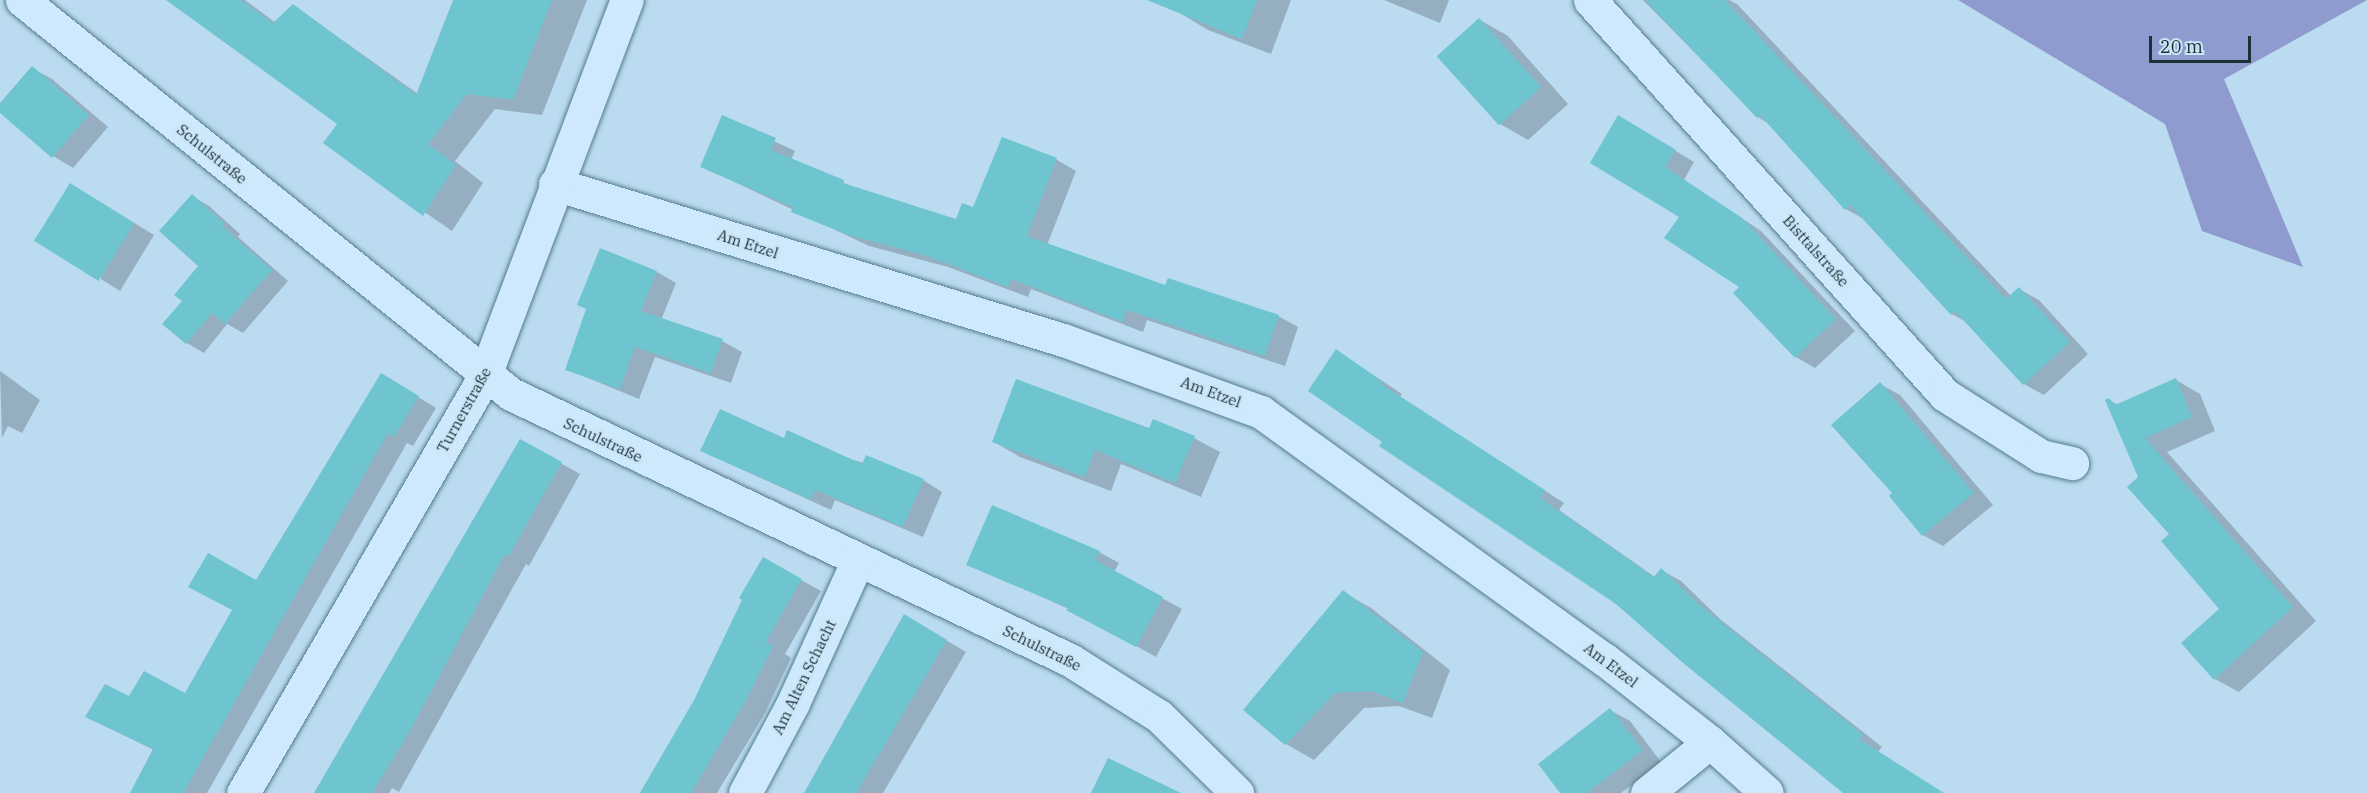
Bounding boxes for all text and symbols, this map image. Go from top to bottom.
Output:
scale bar [2152,24,2254,62]
text: 20 m [2160,35,2203,58]
street label: Schulstraße [173,120,251,188]
street label: Bisttalstraße [1779,211,1853,291]
street label: Am Etzel [715,226,781,262]
street label: Turnerstraße [433,364,495,456]
street label: Am Etzel [1178,373,1244,411]
street label: Schulstraße [561,414,645,466]
street label: Am Alten Schacht [768,617,840,737]
street label: Schulstraße [1000,621,1084,675]
street label: Am Etzel [1580,639,1642,691]

